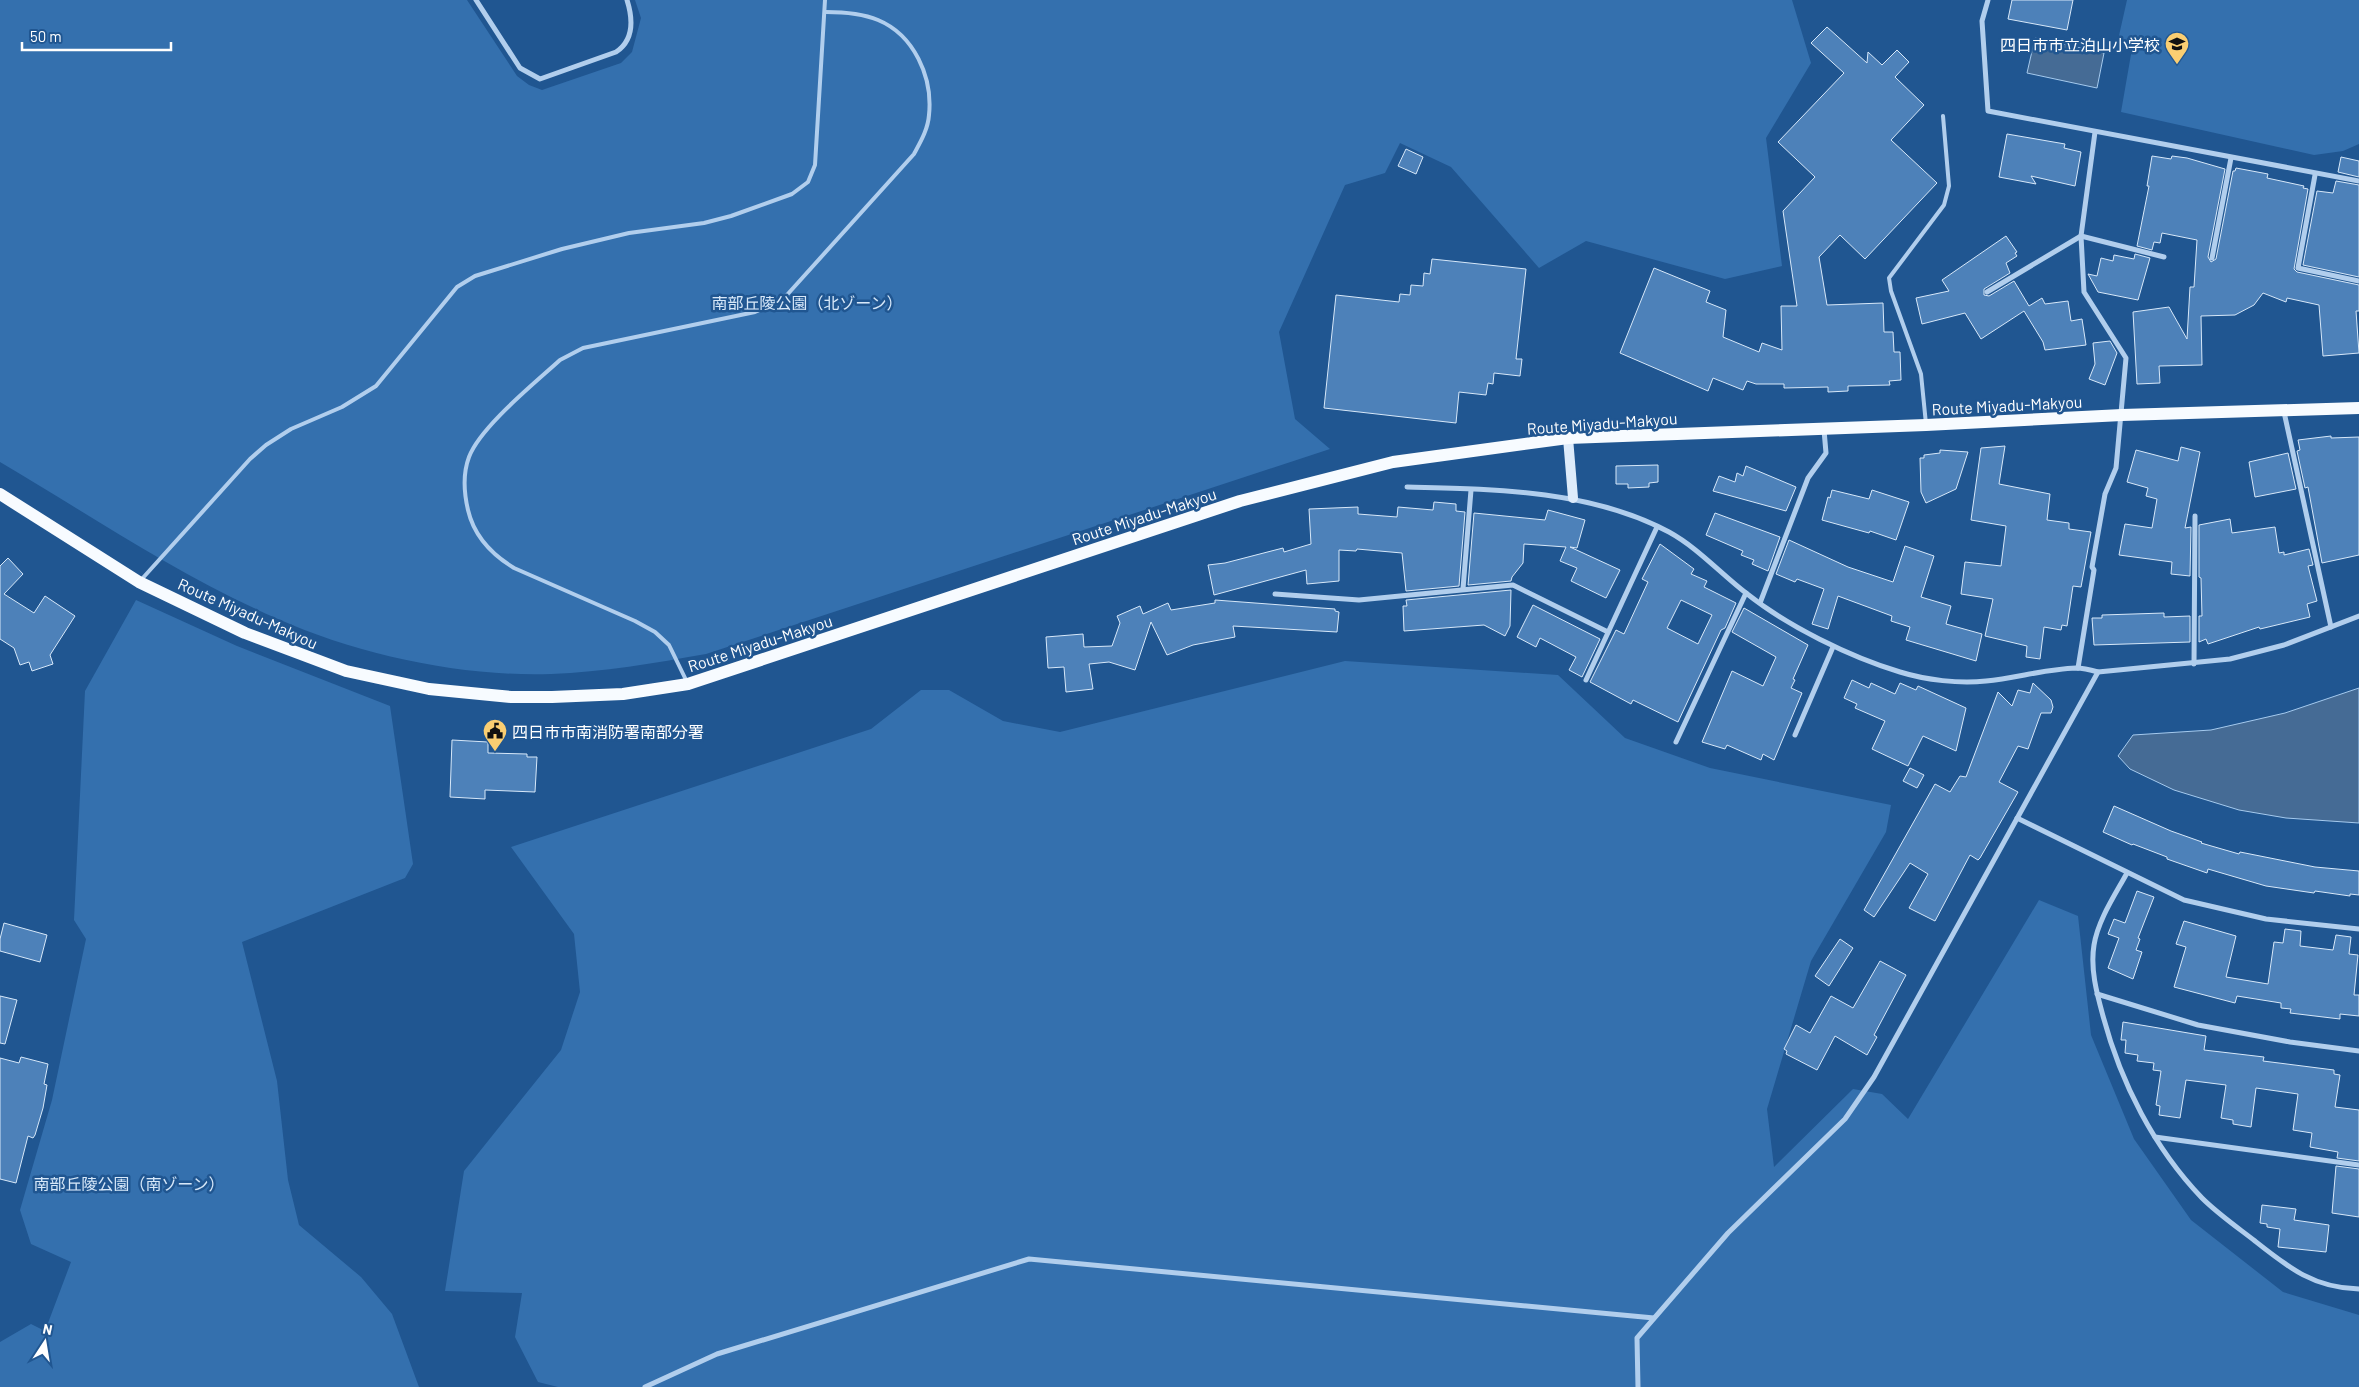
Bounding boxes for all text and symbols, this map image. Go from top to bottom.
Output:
scale bar [22,20,171,52]
text: 50 m [30,27,62,45]
school or university icon: 四日市市立泊山小学校 [2164,31,2190,65]
place label: 四日市市立泊山小学校 [2000,35,2160,54]
park label: 南部丘陵公園（北ゾーン） [711,293,903,312]
street label: Route Miyadu-Makyou [1931,392,2083,418]
street label: Route Miyadu-Makyou [1526,408,1678,438]
street label: Route Miyadu-Makyou [1069,484,1219,548]
street label: Route Miyadu-Makyou [175,574,321,652]
street label: Route Miyadu-Makyou [685,611,835,675]
public building icon: 四日市市南消防署南部分署 [482,718,508,752]
place label: 四日市市南消防署南部分署 [512,722,704,741]
park label: 南部丘陵公園（南ゾーン） [33,1174,225,1193]
north arrow [20,1317,70,1367]
text: N [41,1320,54,1338]

